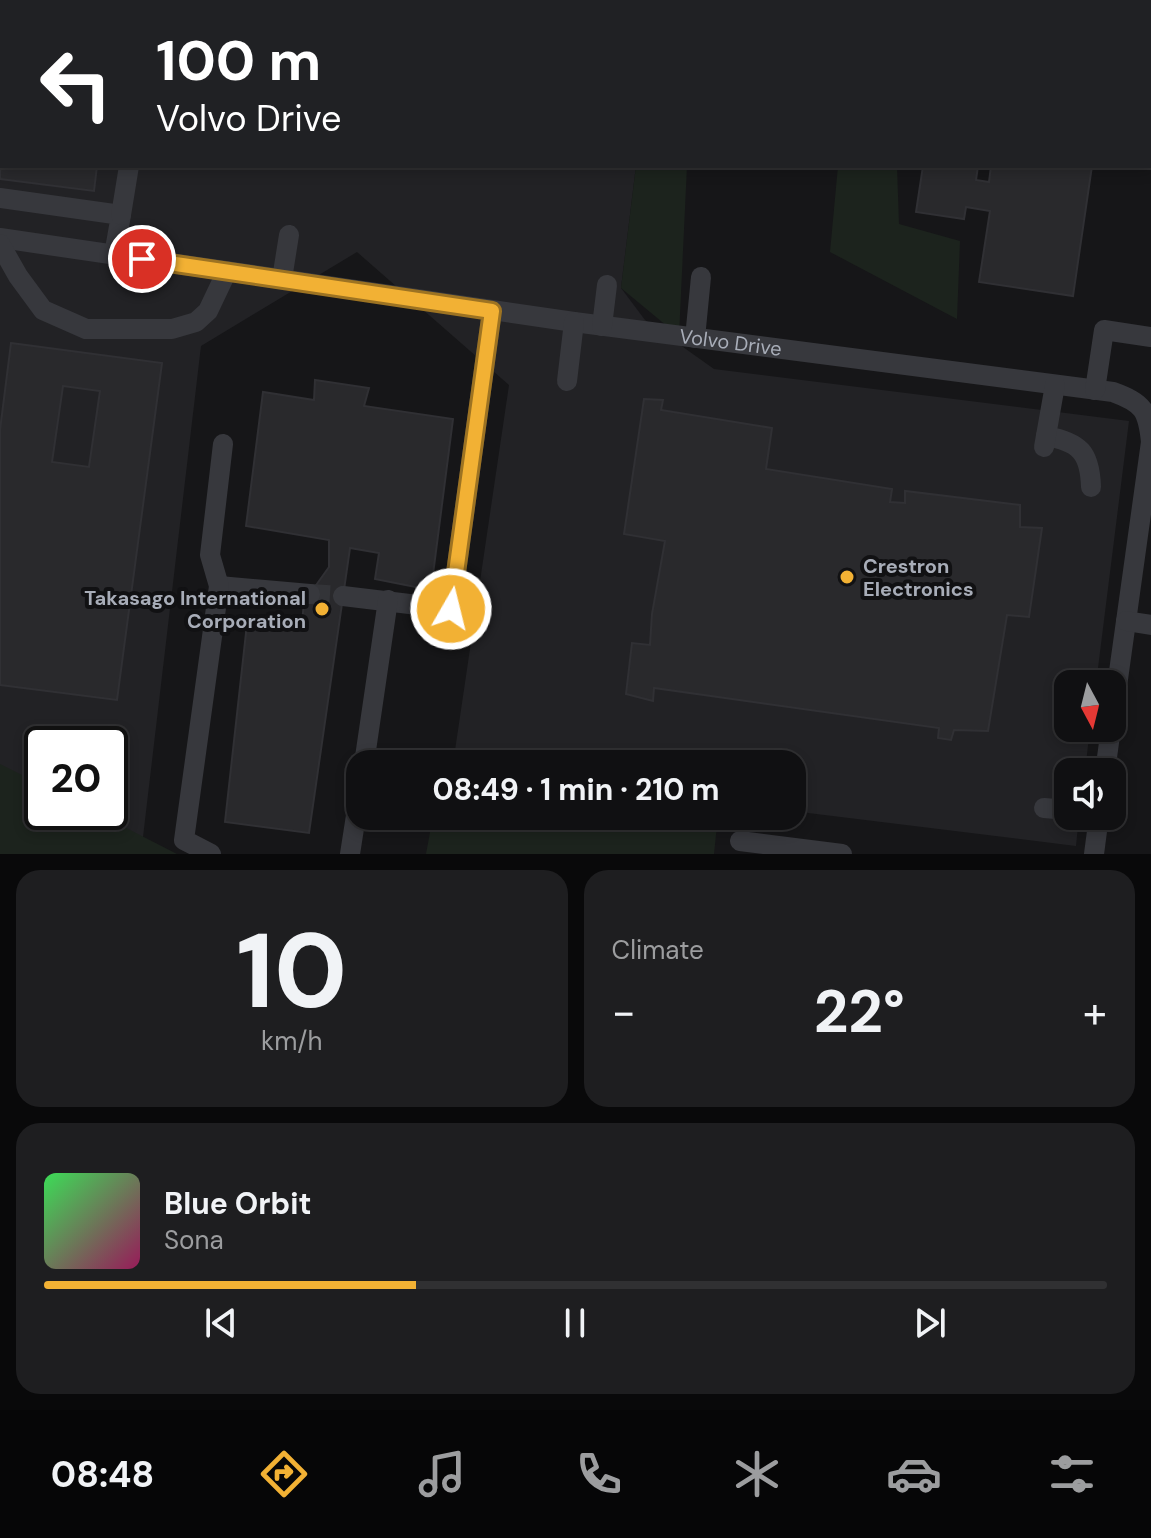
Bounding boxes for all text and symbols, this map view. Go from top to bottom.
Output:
text: 100 m [156,24,321,97]
icon: left [24,32,128,136]
text: Volvo Drive [156,95,341,142]
pin [108,225,176,293]
icon: arrive [120,237,164,281]
street label: Volvo Drive [678,323,783,362]
place label: Crestron Electronics [863,553,974,602]
position arrow [409,567,493,651]
marker: Crestron Electronics [838,568,856,586]
place label: Takasago International Corporation [84,585,306,634]
marker: Takasago International Corporation [313,600,331,618]
north arrow [1054,670,1126,742]
map controls [1054,670,1126,830]
speed limit sign: 20 [24,726,128,830]
button: sound [1054,758,1126,830]
text: 08:49 · 1 min · 210 m [432,770,720,809]
text: 10 [236,904,347,1039]
text: Climate [612,933,704,967]
text: 22° [814,972,905,1051]
text: − [612,983,636,1041]
text: + [1083,983,1107,1041]
text: km/h [261,1024,322,1058]
text: Blue Orbit [164,1184,311,1223]
text: Sona [164,1223,224,1257]
icon: previous [199,1301,243,1345]
icon: pause [553,1301,597,1345]
icon: next [908,1301,952,1345]
icon: directions [256,1446,312,1502]
icon: music [414,1446,470,1502]
icon: phone [571,1446,627,1502]
icon: climate [729,1446,785,1502]
icon: car [886,1446,942,1502]
icon: filters [1044,1446,1100,1502]
text: 08:48 [51,1451,154,1498]

